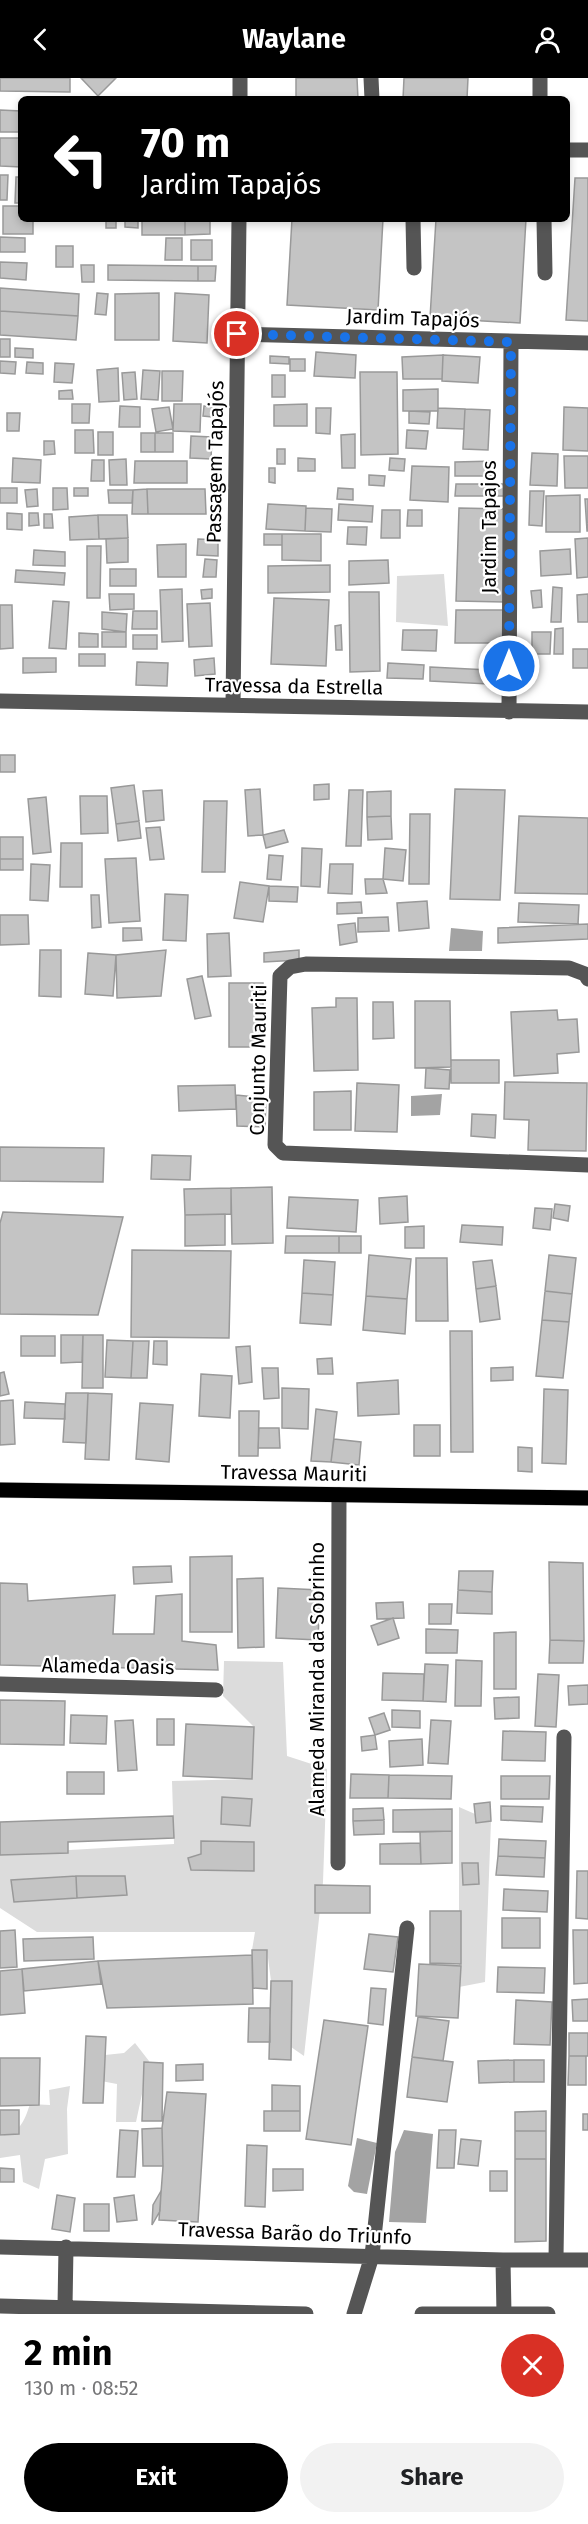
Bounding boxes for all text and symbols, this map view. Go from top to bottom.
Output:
icon: back [24,23,57,56]
text: Waylane [242,23,346,55]
icon: person [531,23,564,56]
text: 70 m [141,118,230,168]
icon: left [42,120,120,198]
text: Jardim Tapajós [141,169,321,201]
street label: Jardim Tapajós [346,304,480,332]
pin [211,308,262,359]
icon: arrive [220,317,253,350]
street label: Passagem Tapajós [202,380,228,544]
street label: Jardim Tapajos [477,460,501,594]
position arrow [477,634,541,698]
street label: Travessa da Estrella [205,672,383,700]
street label: Conjunto Mauriti [245,984,271,1136]
street label: Travessa Mauriti [220,1460,368,1486]
street label: Alameda Miranda da Sobrinho [305,1542,329,1816]
street label: Alameda Oasis [41,1653,175,1679]
street label: Travessa Barão do Triunfo [178,2217,412,2249]
text: 2 min [24,2331,113,2375]
button: close [501,2334,564,2397]
text: 130 m · 08:52 [24,2376,138,2400]
button: Exit [24,2443,288,2512]
button: Share [300,2443,564,2512]

